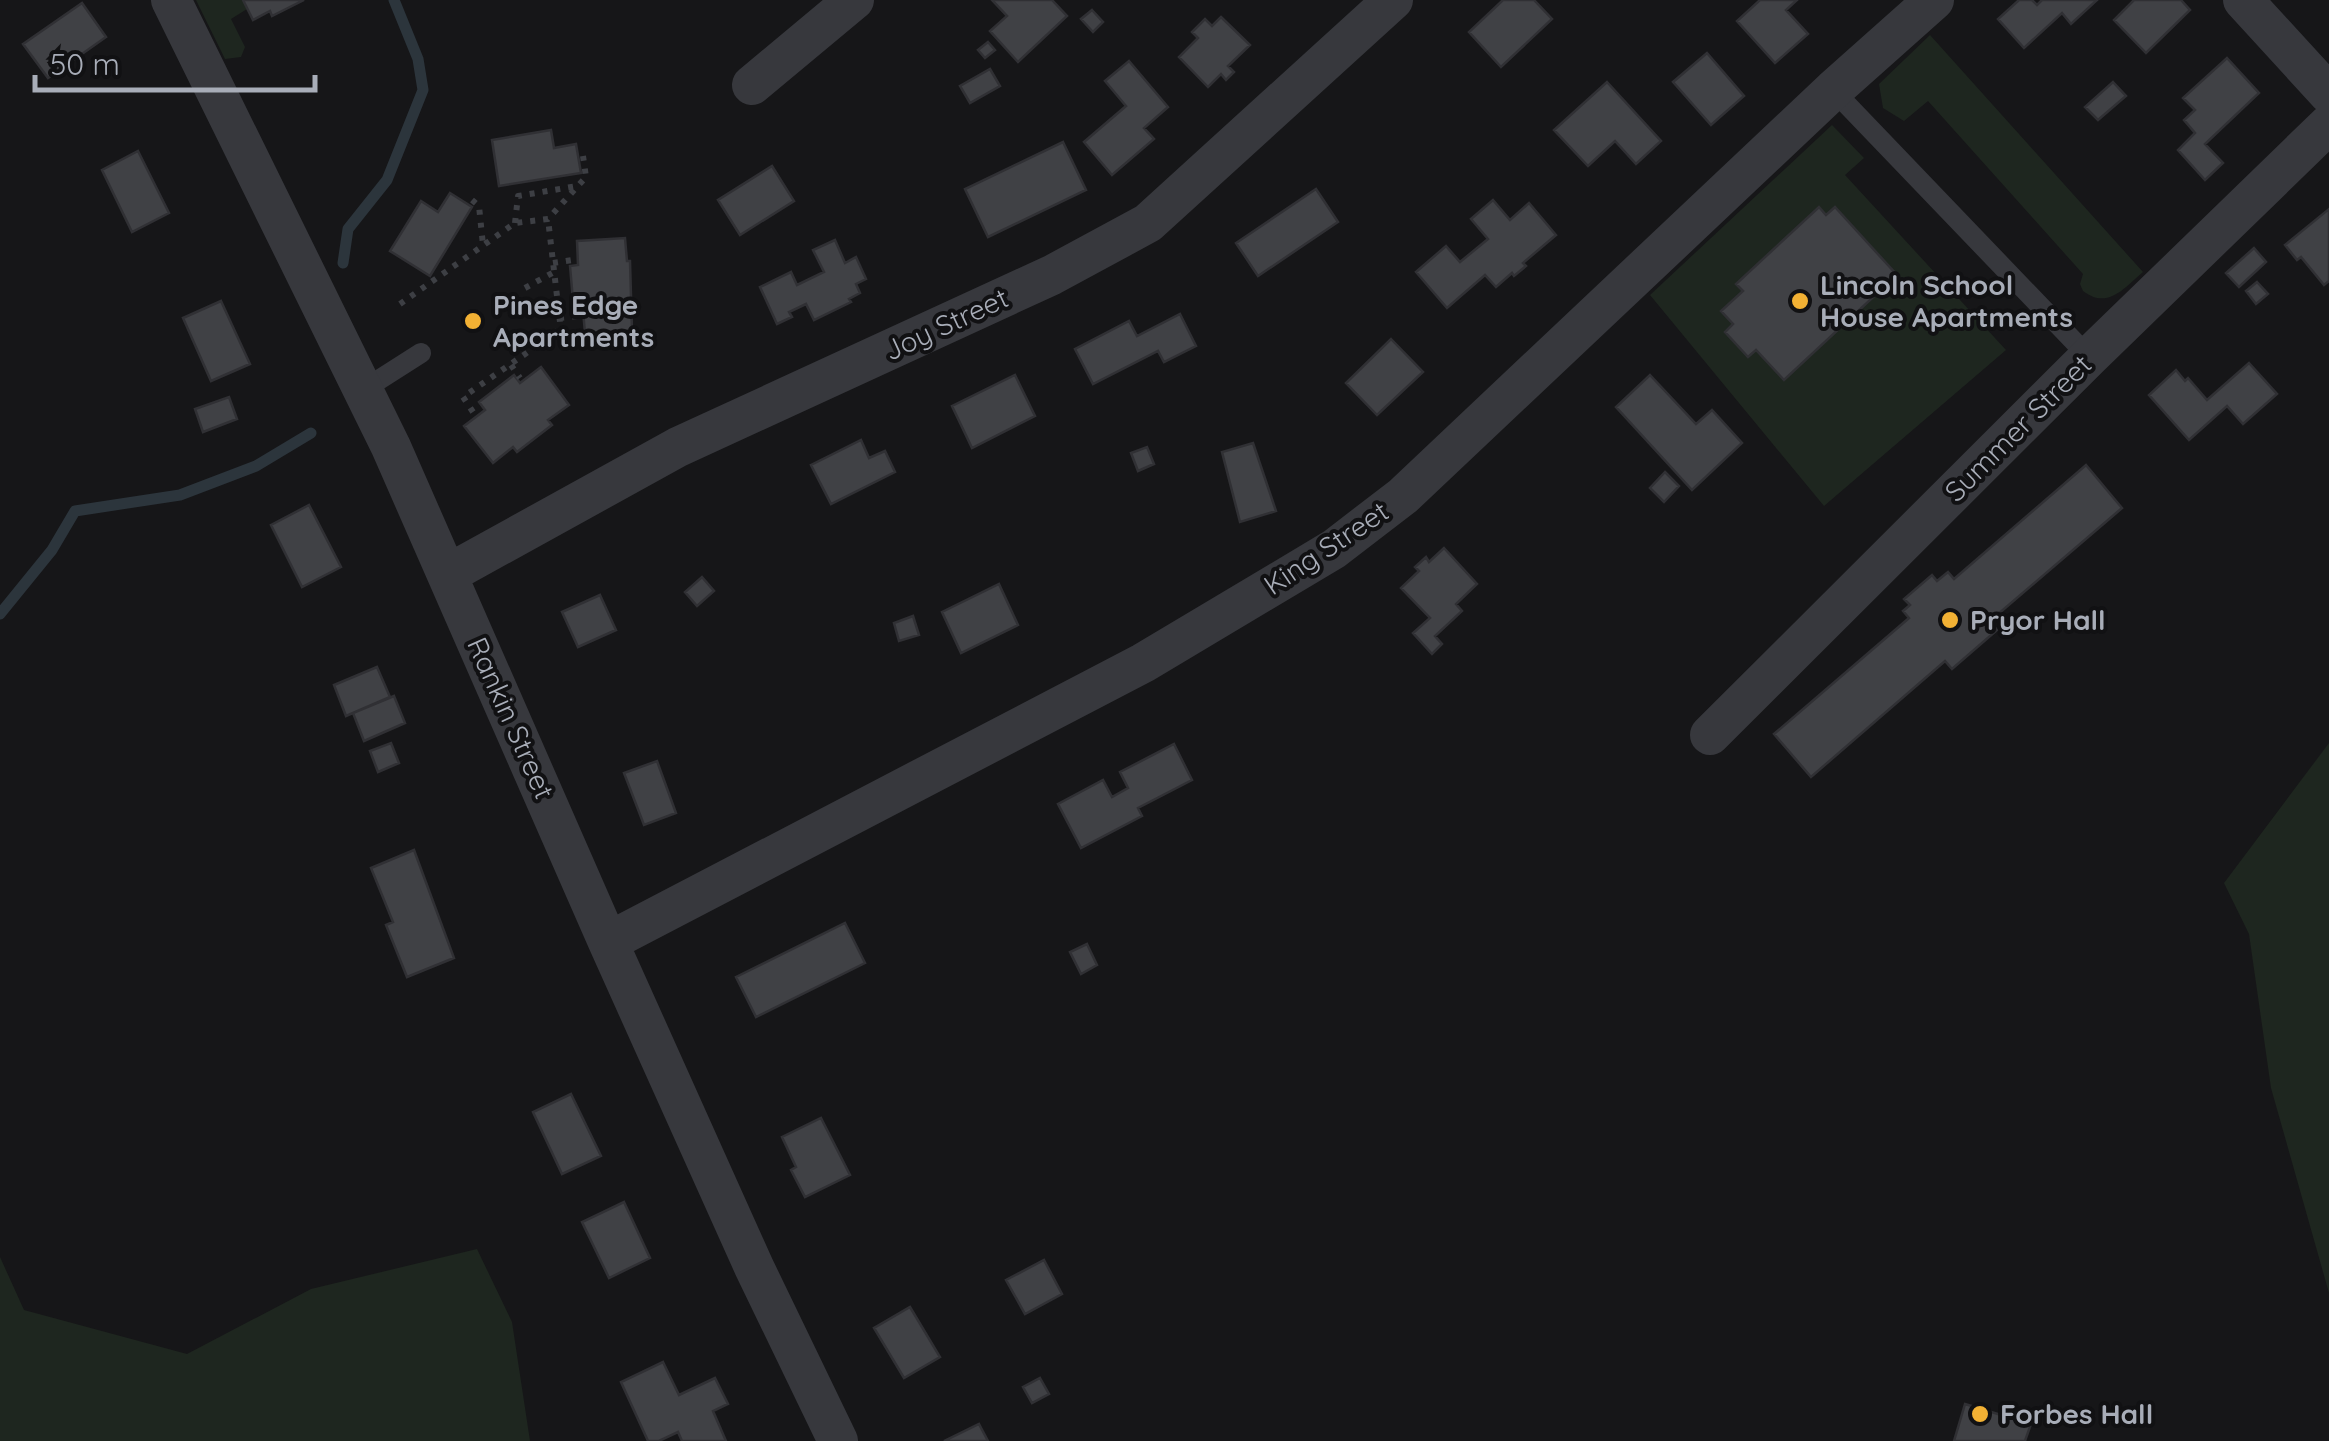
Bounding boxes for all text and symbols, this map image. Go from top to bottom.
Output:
scale bar [35,30,315,92]
text: 50 m [50,45,120,83]
place label: Lincoln School House Apartments [1820,267,2073,334]
street label: Joy Street [878,280,1013,368]
place label: Pines Edge Apartments [493,287,654,354]
marker: Lincoln School House Apartments [1789,290,1811,312]
marker: Pines Edge Apartments [462,310,484,332]
street label: Summer Street [1937,347,2098,508]
street label: King Street [1257,493,1395,602]
place label: Pryor Hall [1970,602,2106,637]
marker: Pryor Hall [1939,609,1961,631]
street label: Rankin Street [460,631,563,804]
place label: Forbes Hall [2000,1396,2153,1431]
marker: Forbes Hall [1969,1403,1991,1425]

